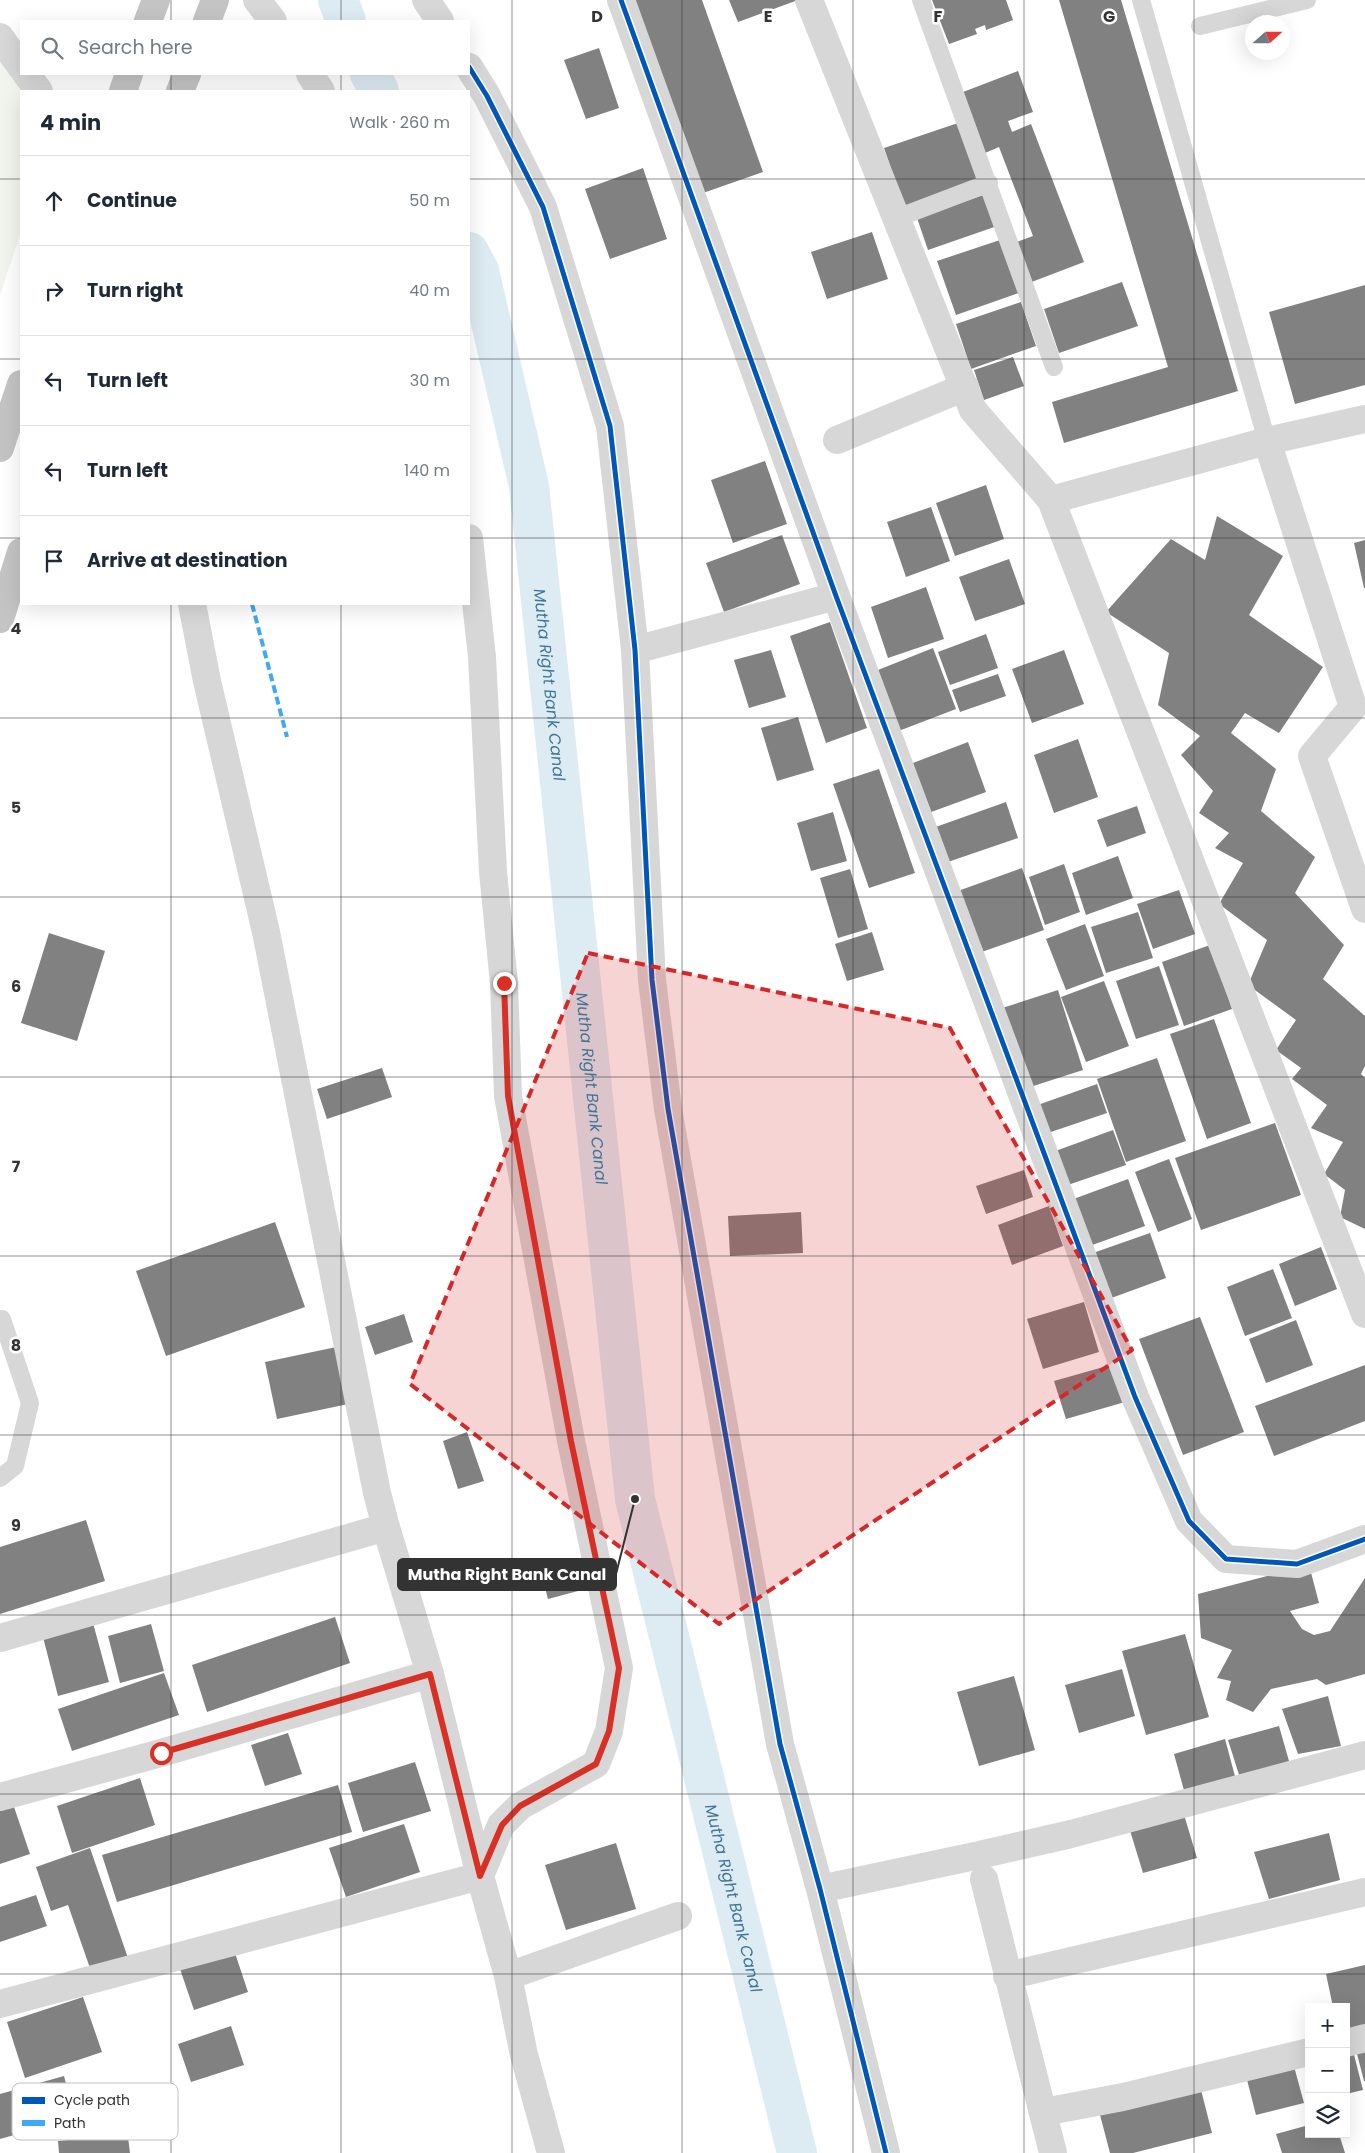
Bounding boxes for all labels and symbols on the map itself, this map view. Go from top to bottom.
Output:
text: D [591,5,603,28]
text: E [764,5,772,28]
text: F [934,5,943,28]
text: G [1103,5,1115,28]
north arrow [1245,15,1290,60]
water label: Mutha Right Bank Canal [528,587,571,782]
text: 4 [11,617,22,640]
text: 5 [11,796,21,819]
route end [493,972,516,995]
text: 6 [11,975,21,998]
water label: Mutha Right Bank Canal [570,991,613,1186]
text: 7 [12,1155,21,1178]
text: 8 [11,1334,21,1357]
text: 9 [11,1514,21,1537]
callout: Mutha Right Bank Canal [398,1559,616,1590]
text: Mutha Right Bank Canal [408,1563,606,1586]
route start [150,1742,173,1765]
water label: Mutha Right Bank Canal [699,1802,768,1995]
legend [12,2083,178,2140]
text: Cycle path [54,2090,130,2110]
text: Path [54,2113,86,2133]

